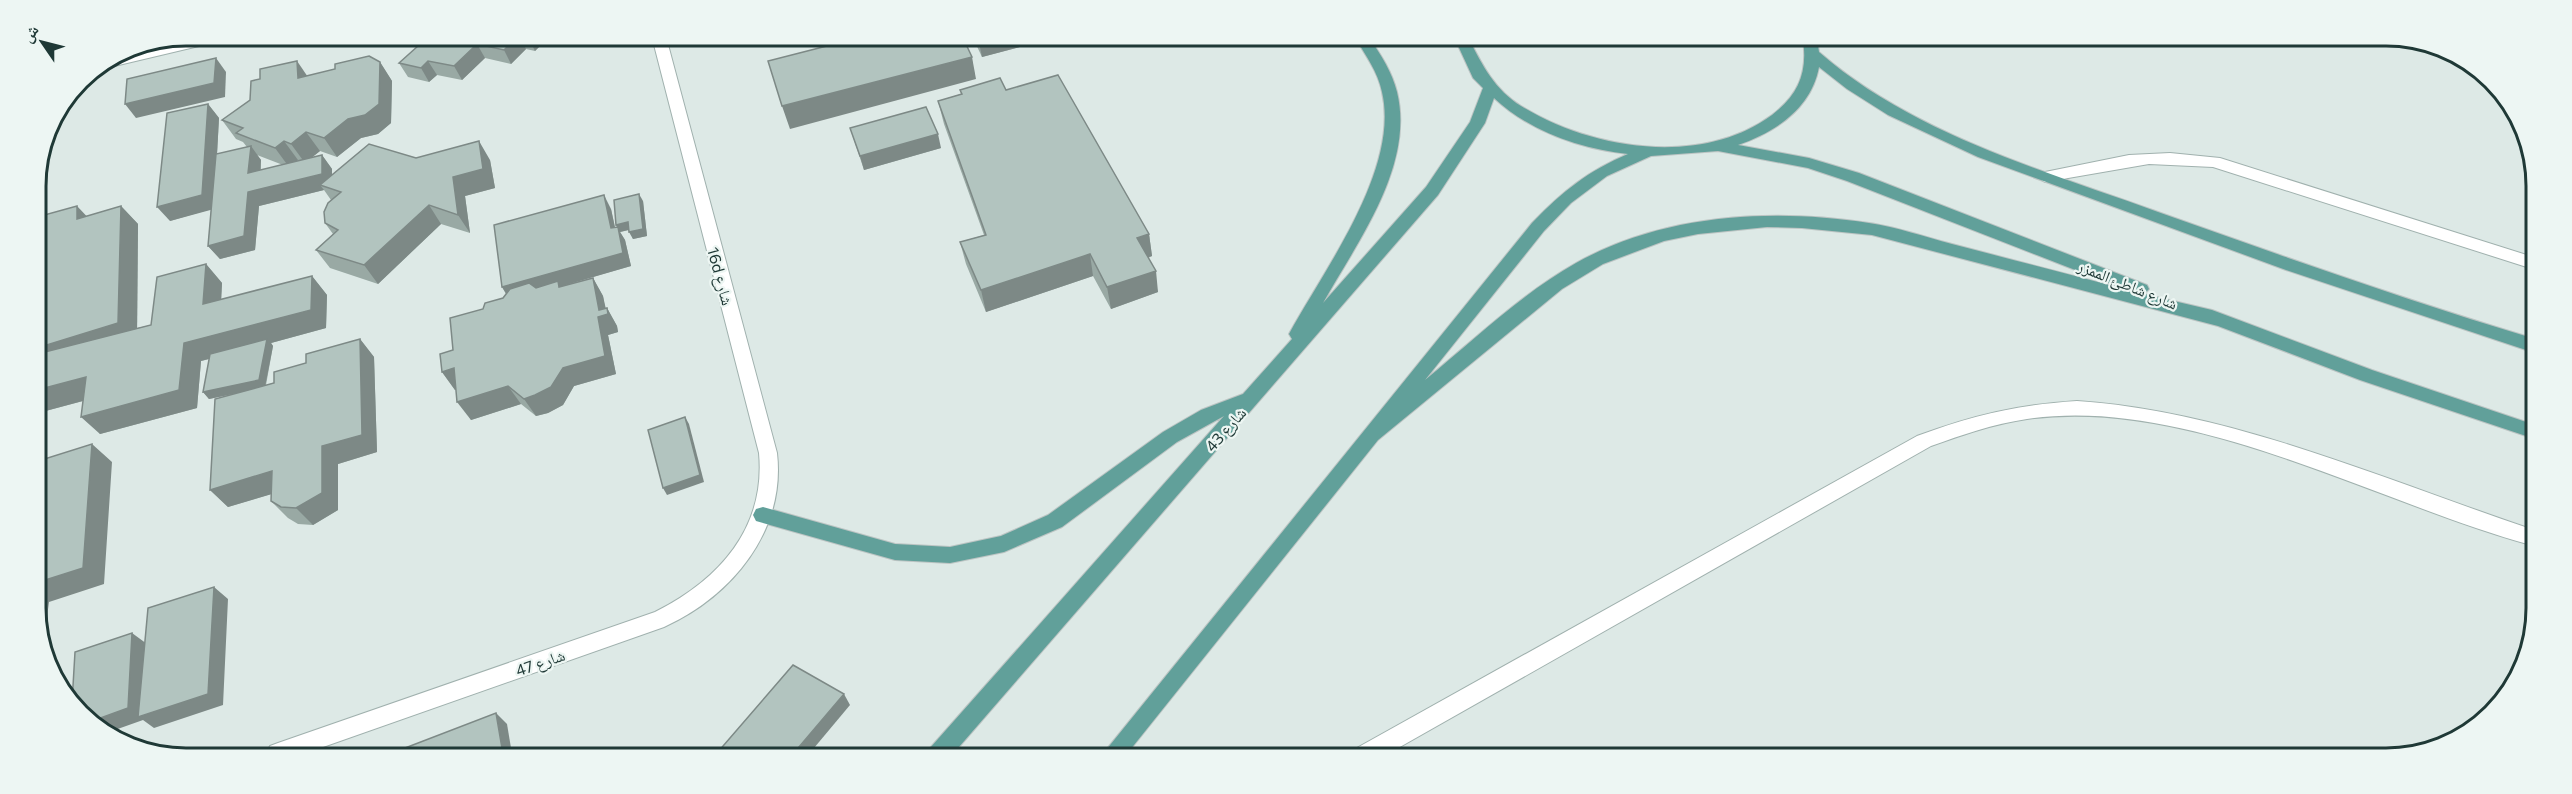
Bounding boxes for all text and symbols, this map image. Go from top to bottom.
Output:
north arrow [12,12,72,72]
text: ش [17,21,43,46]
street label: 16d شارع [702,245,738,308]
street label: شارع شاطئ الممزر [2074,255,2181,314]
street label: شارع 43 [1201,403,1251,456]
street label: شارع 47 [513,645,568,681]

